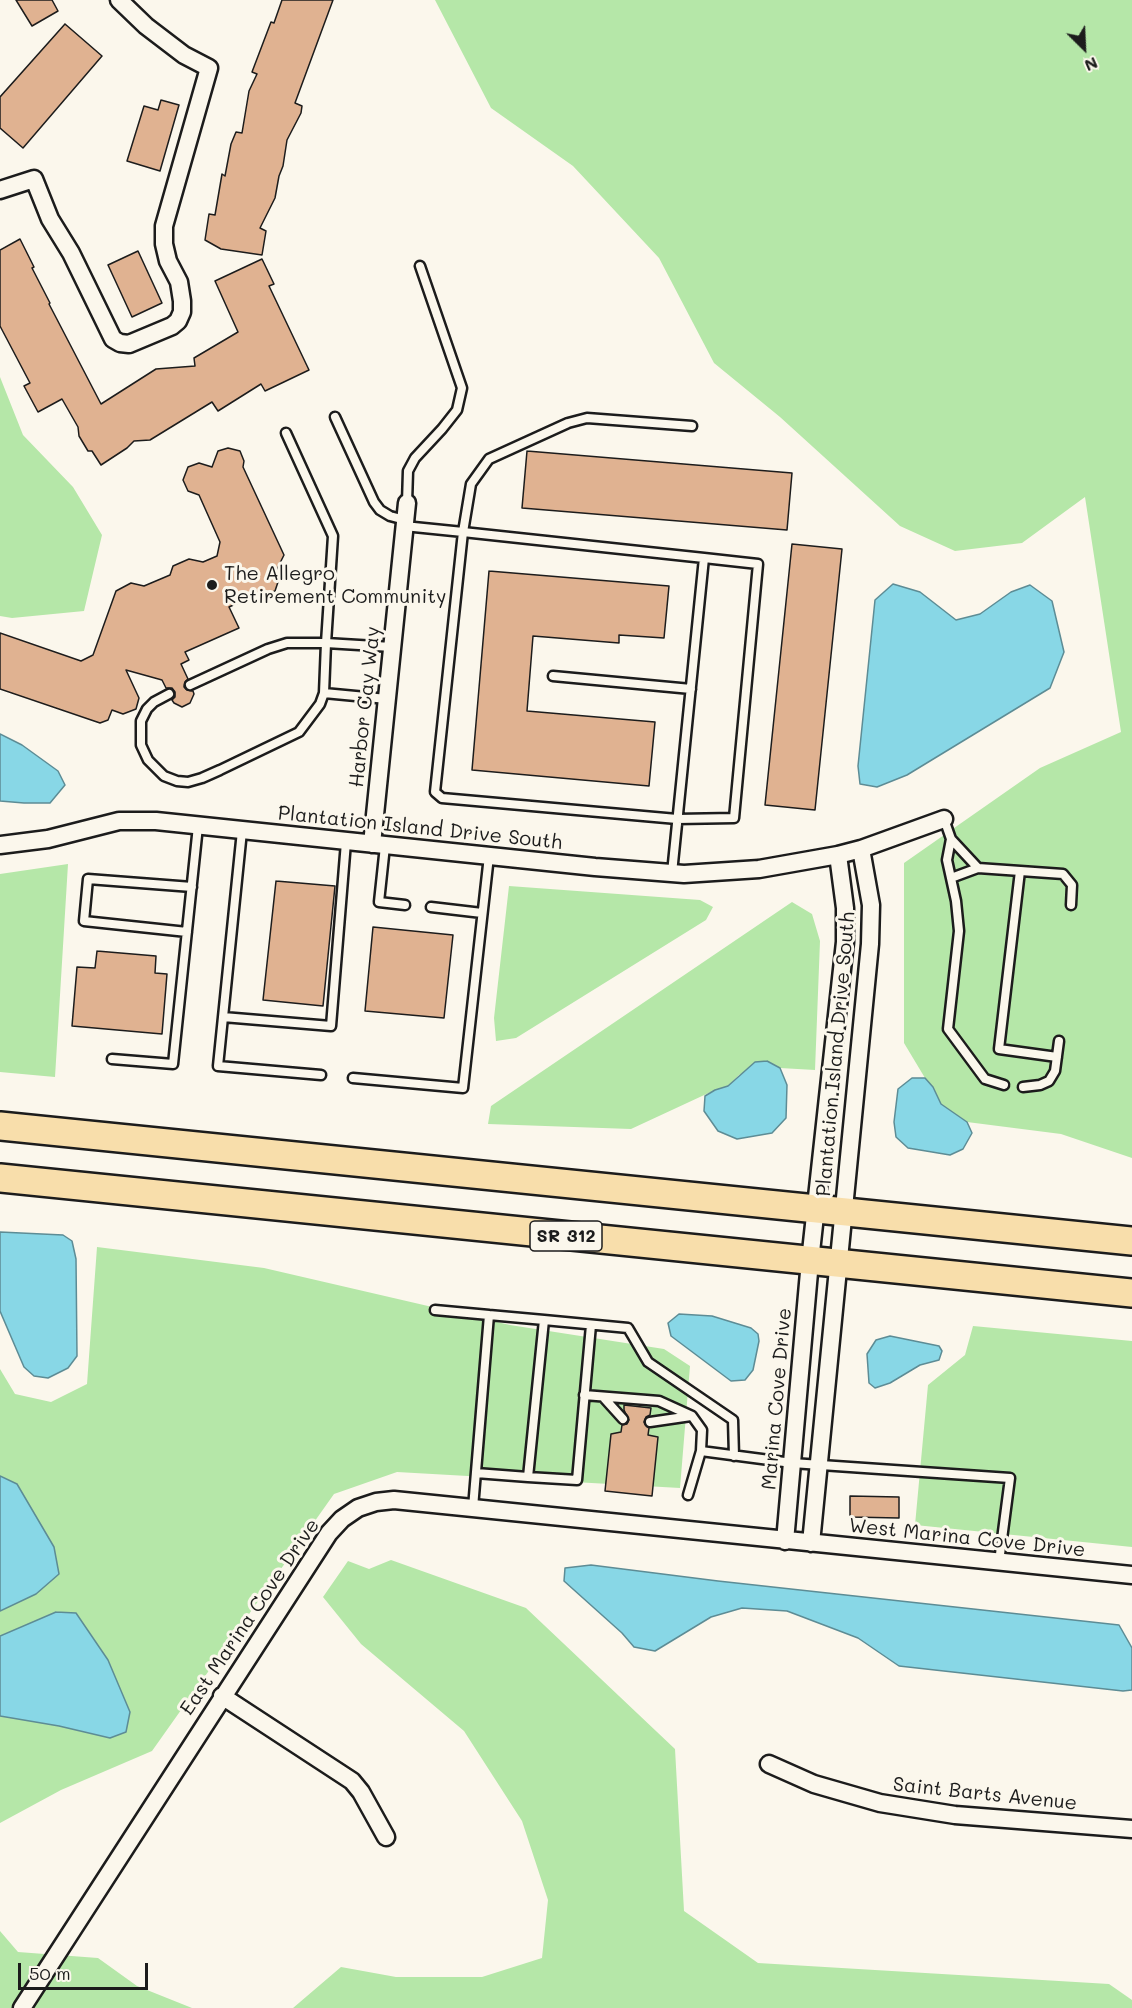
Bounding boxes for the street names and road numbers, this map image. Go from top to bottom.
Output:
street label: Harbor Cay Way [345,625,385,789]
street label: Plantation Island Drive South [277,801,563,855]
street label: Plantation Island Drive South [812,911,860,1197]
road number: SR 312 [530,1221,602,1251]
street label: Marina Cove Drive [757,1307,797,1491]
street label: East Marina Cove Drive [175,1514,325,1720]
street label: West Marina Cove Drive [848,1514,1086,1562]
street label: Saint Barts Avenue [892,1772,1078,1816]

